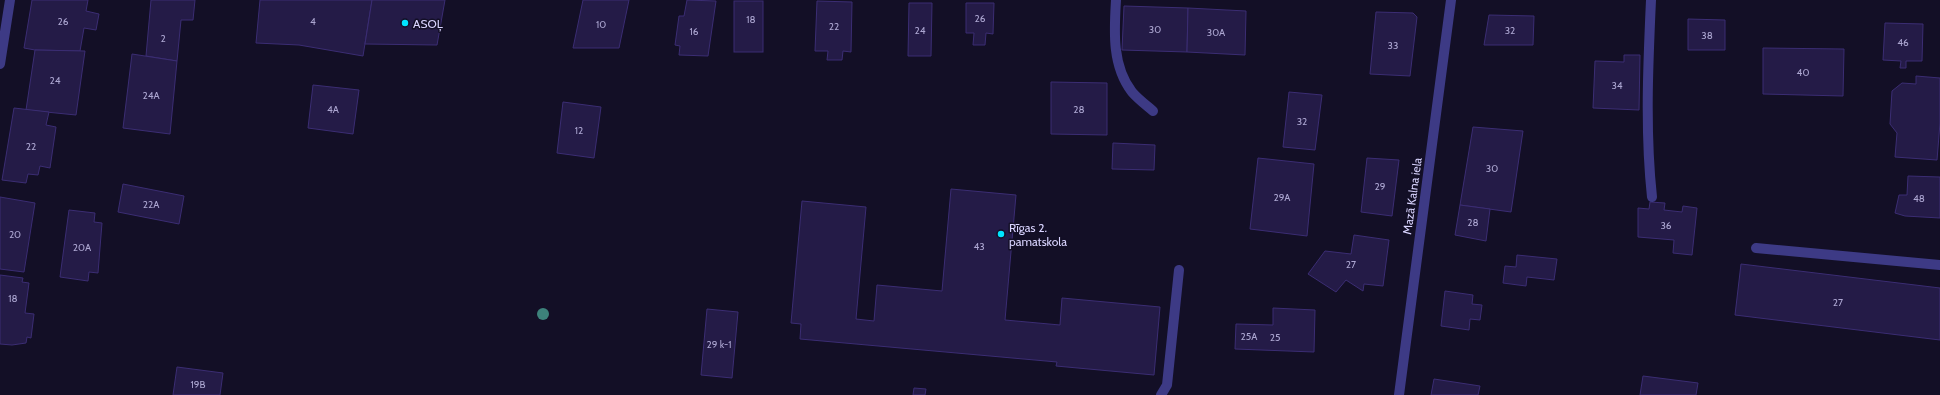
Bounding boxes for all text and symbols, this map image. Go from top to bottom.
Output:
house number: 26 [975,12,986,25]
house number: 18 [746,13,756,26]
house number: 26 [58,15,69,28]
house number: 4 [310,15,316,28]
place label: ASOĻ [413,16,443,32]
marker: ASOĻ [400,18,410,28]
house number: 10 [596,18,606,31]
house number: 22 [829,20,839,33]
house number: 30 [1149,23,1161,36]
house number: 24 [914,24,926,37]
house number: 32 [1505,24,1515,37]
house number: 16 [690,25,699,38]
house number: 30A [1207,26,1226,39]
house number: 38 [1701,29,1713,42]
house number: 2 [160,32,166,45]
house number: 46 [1897,36,1909,49]
house number: 33 [1388,39,1398,52]
house number: 40 [1797,66,1809,79]
house number: 24 [49,74,61,87]
house number: 34 [1611,79,1623,92]
house number: 24A [142,89,160,102]
house number: 4A [327,103,340,116]
house number: 28 [1073,103,1085,116]
house number: 32 [1297,115,1307,128]
house number: 12 [575,124,583,137]
house number: 22 [26,140,36,153]
street label: Mazā Kalna iela [1399,156,1425,235]
house number: 30 [1486,162,1498,175]
house number: 29 [1375,180,1386,193]
house number: 29A [1274,191,1291,204]
house number: 48 [1913,192,1925,205]
house number: 22A [143,198,160,211]
house number: 28 [1467,216,1479,229]
house number: 36 [1660,219,1672,232]
place label: Rīgas 2. pamatskola [1009,220,1067,249]
house number: 20 [9,228,21,241]
marker: Rīgas 2. pamatskola [996,229,1006,239]
house number: 43 [973,240,985,253]
house number: 20A [73,241,92,254]
house number: 27 [1346,258,1356,271]
house number: 18 [8,292,18,305]
house number: 27 [1833,296,1843,309]
house number: 25A [1241,330,1258,343]
house number: 25 [1270,331,1280,344]
house number: 29 k-1 [707,338,731,351]
house number: 19B [191,378,205,391]

